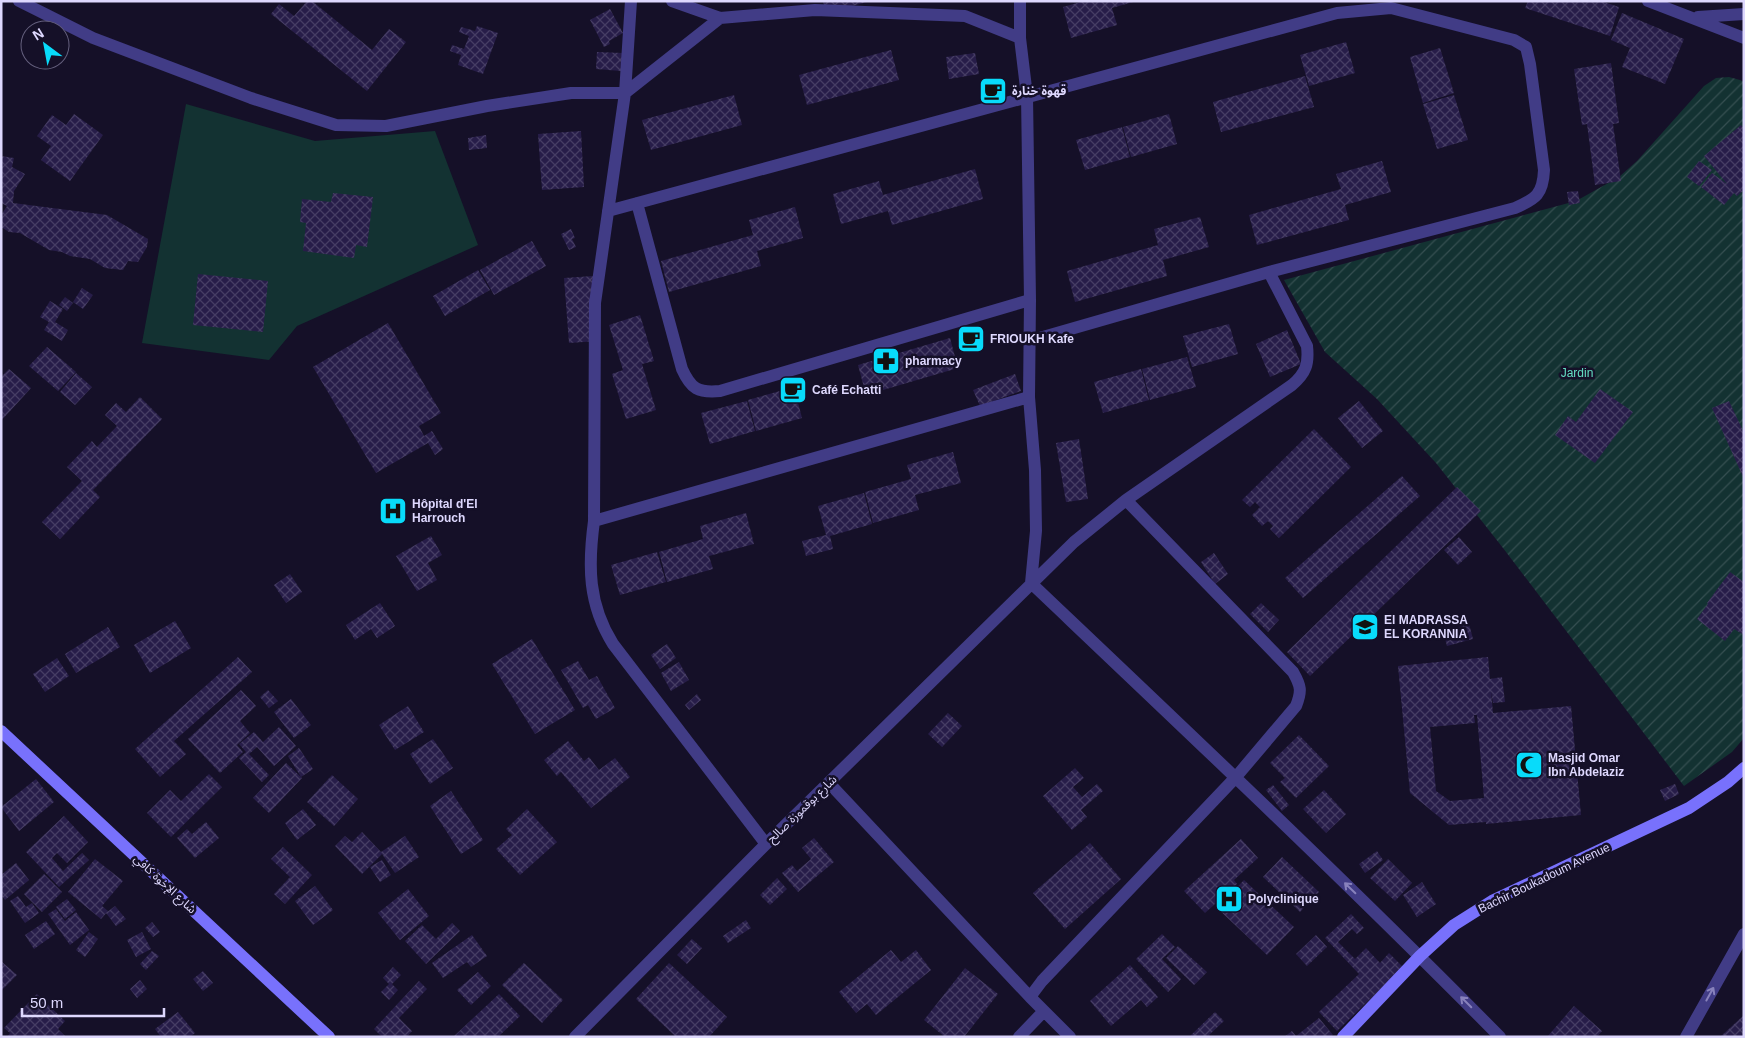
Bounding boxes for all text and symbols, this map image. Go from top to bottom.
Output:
north arrow [20,20,70,70]
text: N [30,25,47,43]
cafe icon: قهوة خنارة [978,76,1008,106]
place label: قهوة خنارة [1012,84,1066,98]
cafe icon: FRIOUKH Kafe [956,324,986,354]
place label: FRIOUKH Kafe [990,332,1074,346]
pharmacy icon: pharmacy [871,346,901,376]
place label: pharmacy [905,354,962,368]
park label: Jardin [1561,366,1593,380]
cafe icon: Café Echatti [778,375,808,405]
place label: Café Echatti [812,383,881,397]
hospital icon: Hôpital d'El Harrouch [378,496,408,526]
place label: Hôpital d'El Harrouch [412,497,478,525]
school or university icon: El MADRASSA EL KORANNIA [1350,612,1380,642]
place label: El MADRASSA EL KORANNIA [1384,613,1468,641]
mosque icon: Masjid Omar Ibn Abdelaziz [1514,750,1544,780]
place label: Masjid Omar Ibn Abdelaziz [1548,751,1624,779]
street label: شارع بوقموزة صالح [764,772,841,847]
street label: Bachir Boukadoum Avenue [1476,840,1612,916]
street label: شارع الإخوة كافي [129,852,199,918]
one-way arrow [1344,882,1356,894]
hospital icon: Polyclinique [1214,884,1244,914]
place label: Polyclinique [1248,892,1319,906]
scale bar [22,986,165,1018]
one-way arrow [1705,988,1715,1002]
text: 50 m [30,994,63,1011]
one-way arrow [1460,996,1472,1008]

